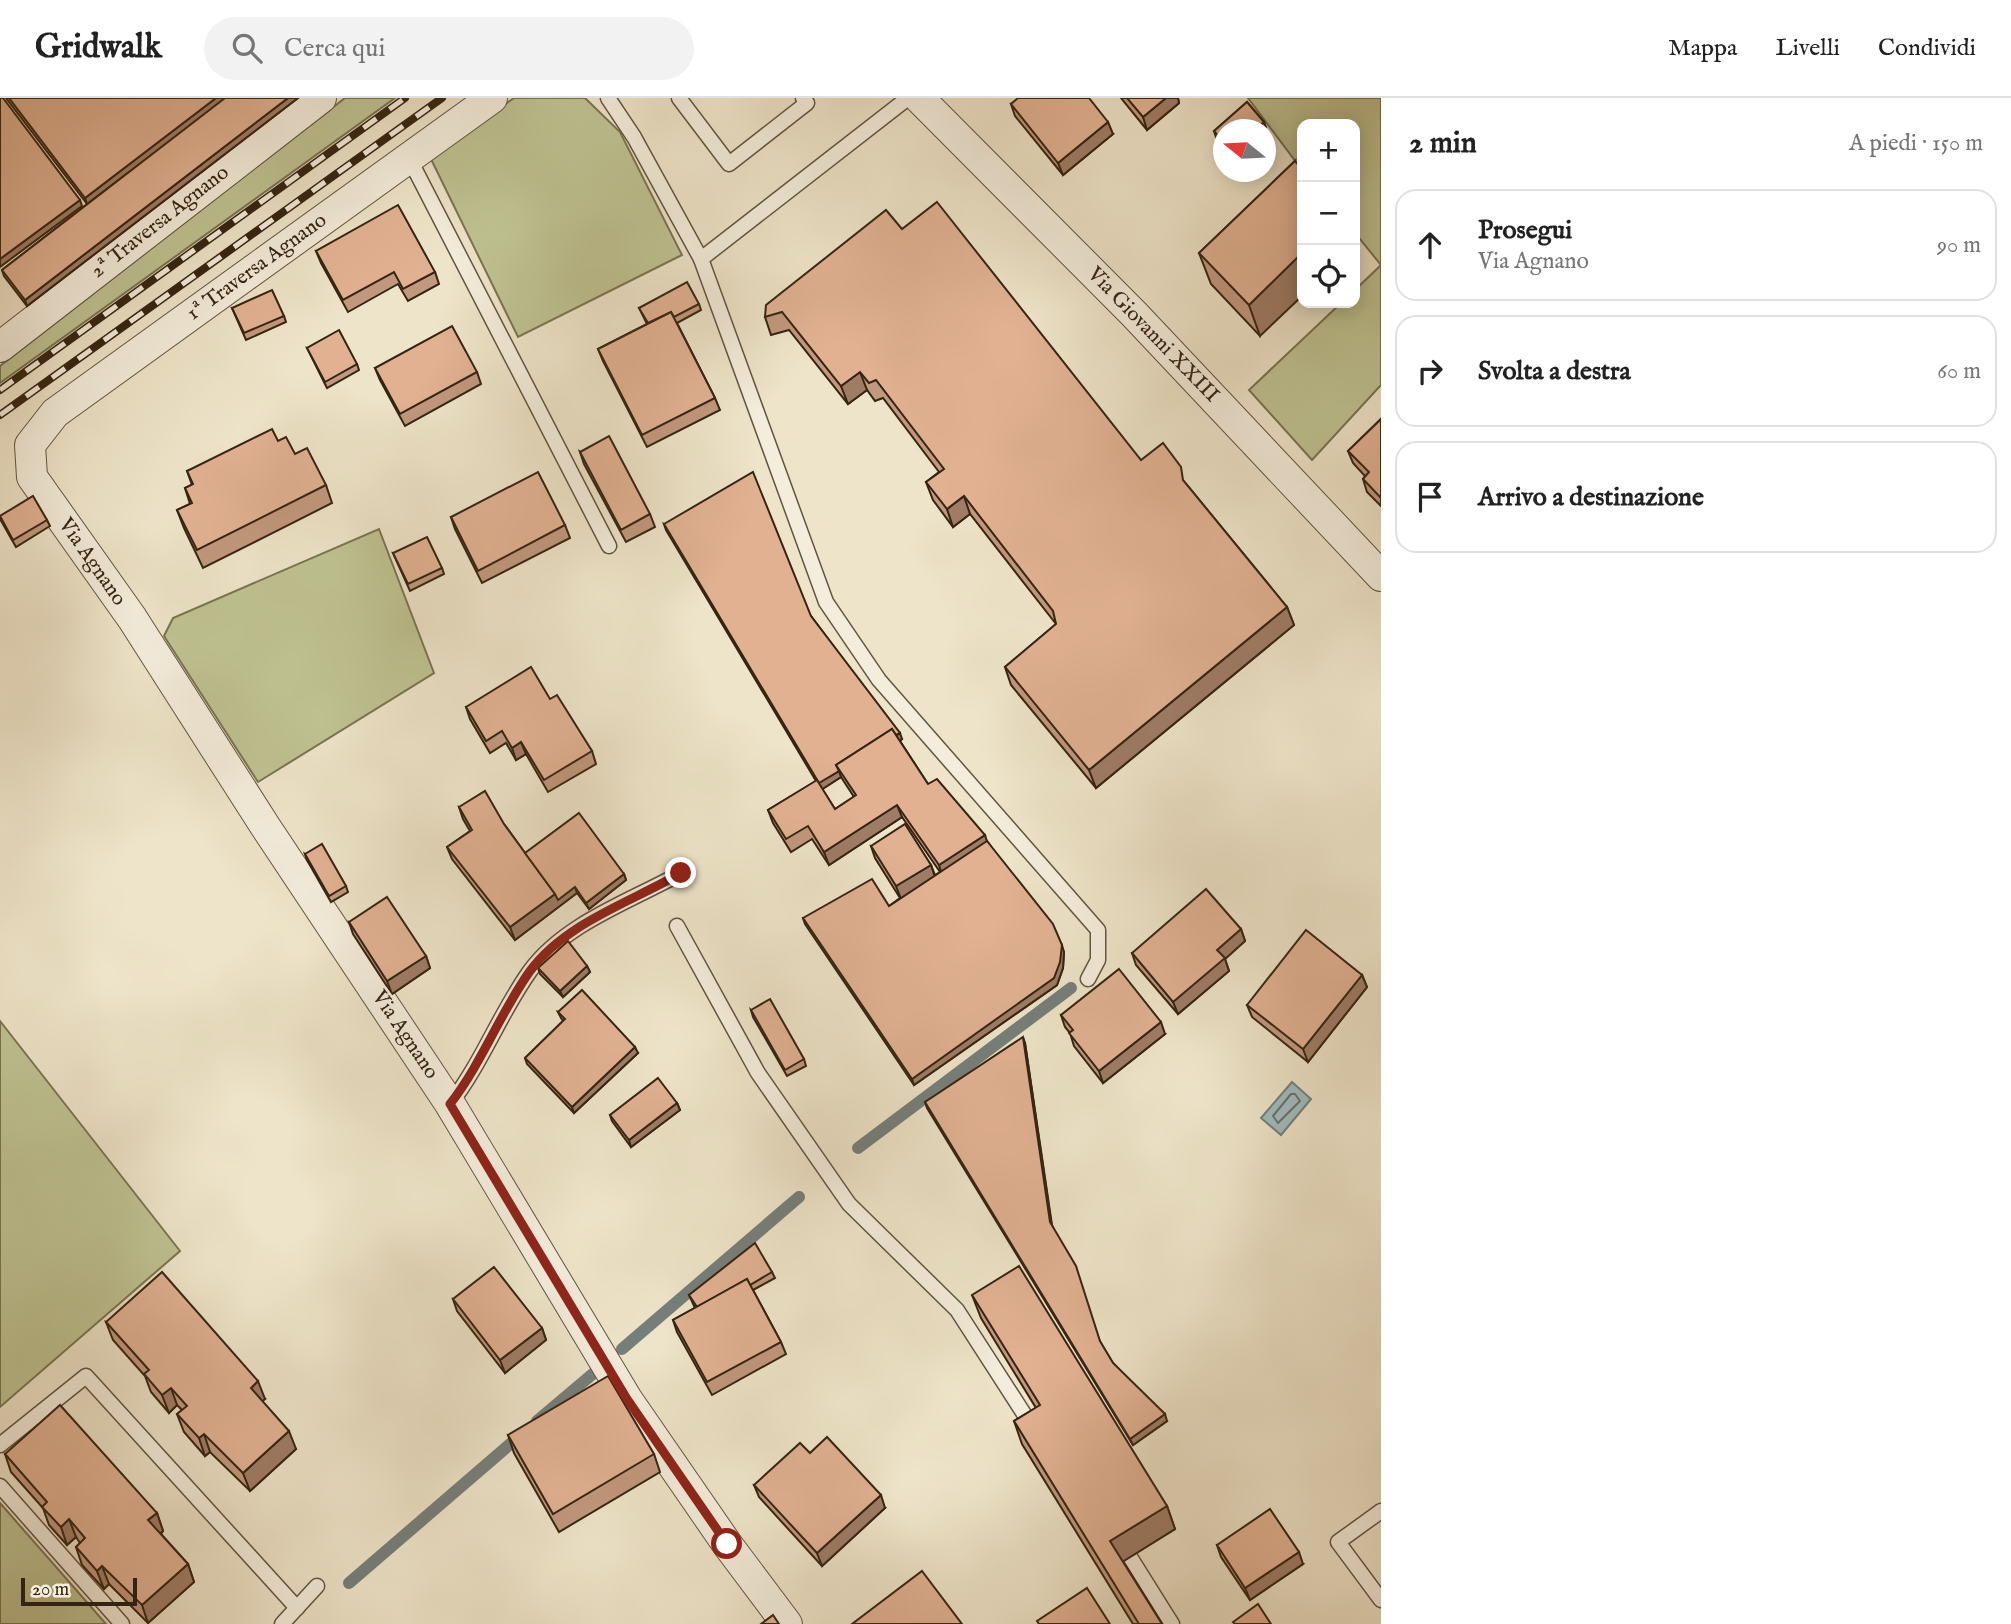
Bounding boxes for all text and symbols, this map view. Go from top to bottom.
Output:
search box [204,17,694,80]
text: Gridwalk [35,27,162,69]
icon: search [228,29,266,67]
text: Cerca qui [284,32,385,65]
text: Mappa [1668,33,1737,64]
text: Livelli [1775,33,1840,64]
text: Condividi [1878,33,1976,64]
north arrow [1213,119,1276,182]
map controls [1297,119,1360,308]
button: + [1297,119,1360,182]
text: 2 min [1409,125,1477,163]
text: A piedi · 150 m [1849,129,1983,158]
street label: 2ª Traversa Agnano [85,159,235,285]
button: − [1297,182,1360,245]
street label: 1ª Traversa Agnano [182,207,332,327]
text: Prosegui [1478,214,1572,247]
icon: ahead [1411,226,1449,264]
text: 90 m [1937,231,1981,260]
button: locate [1297,245,1360,308]
text: Via Agnano [1478,247,1589,276]
street label: Via Giovanni XXIII [1081,261,1225,409]
icon: right [1411,352,1449,390]
text: Svolta a destra [1478,355,1631,388]
text: 60 m [1937,357,1981,386]
icon: arrive [1411,478,1449,516]
text: Arrivo a destinazione [1478,481,1704,514]
street label: Via Agnano [51,512,132,611]
route end [665,857,696,888]
street label: Via Agnano [365,985,445,1085]
route start [711,1528,742,1559]
scale bar [21,1575,136,1607]
text: 20 m [32,1578,69,1602]

